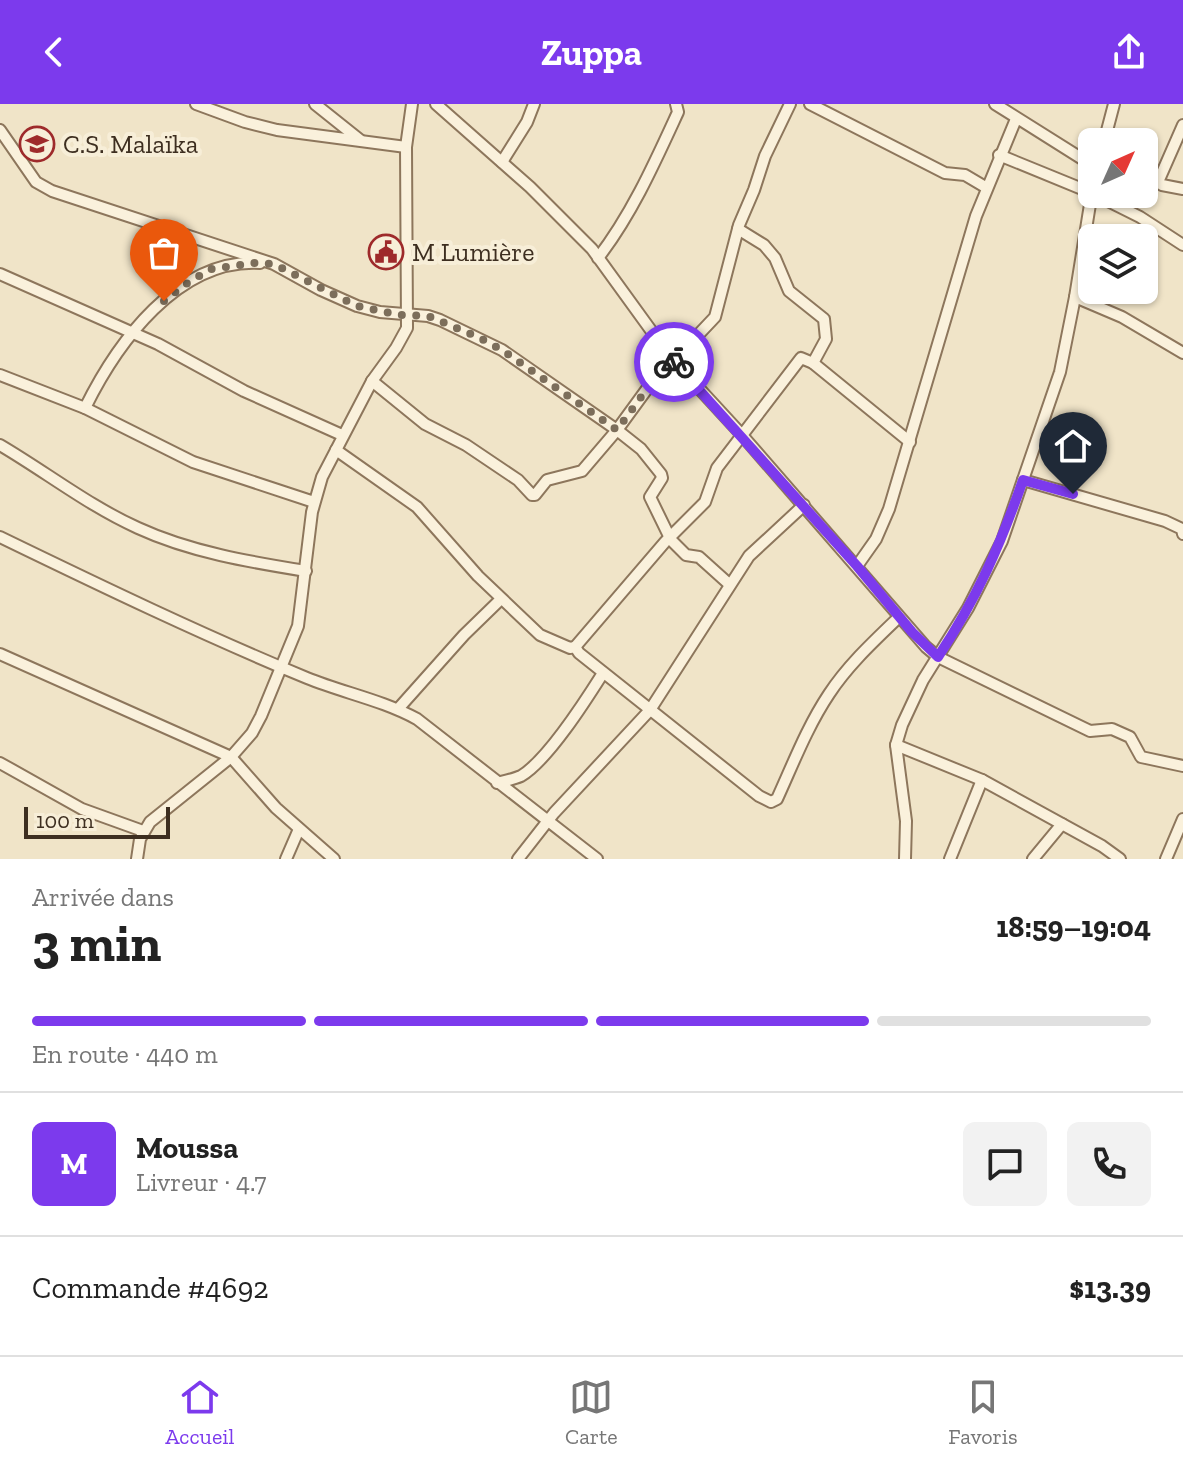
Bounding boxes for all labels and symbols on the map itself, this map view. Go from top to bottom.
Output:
school or university icon: C.S. Malaïka [18,125,56,163]
place label: C.S. Malaïka [63,128,199,160]
north arrow [1078,128,1158,208]
pin [130,219,198,301]
public building icon: M Lumière [367,233,405,271]
place label: M Lumière [412,236,534,268]
courier [634,322,714,402]
pin [1039,412,1107,494]
scale bar [24,803,170,839]

